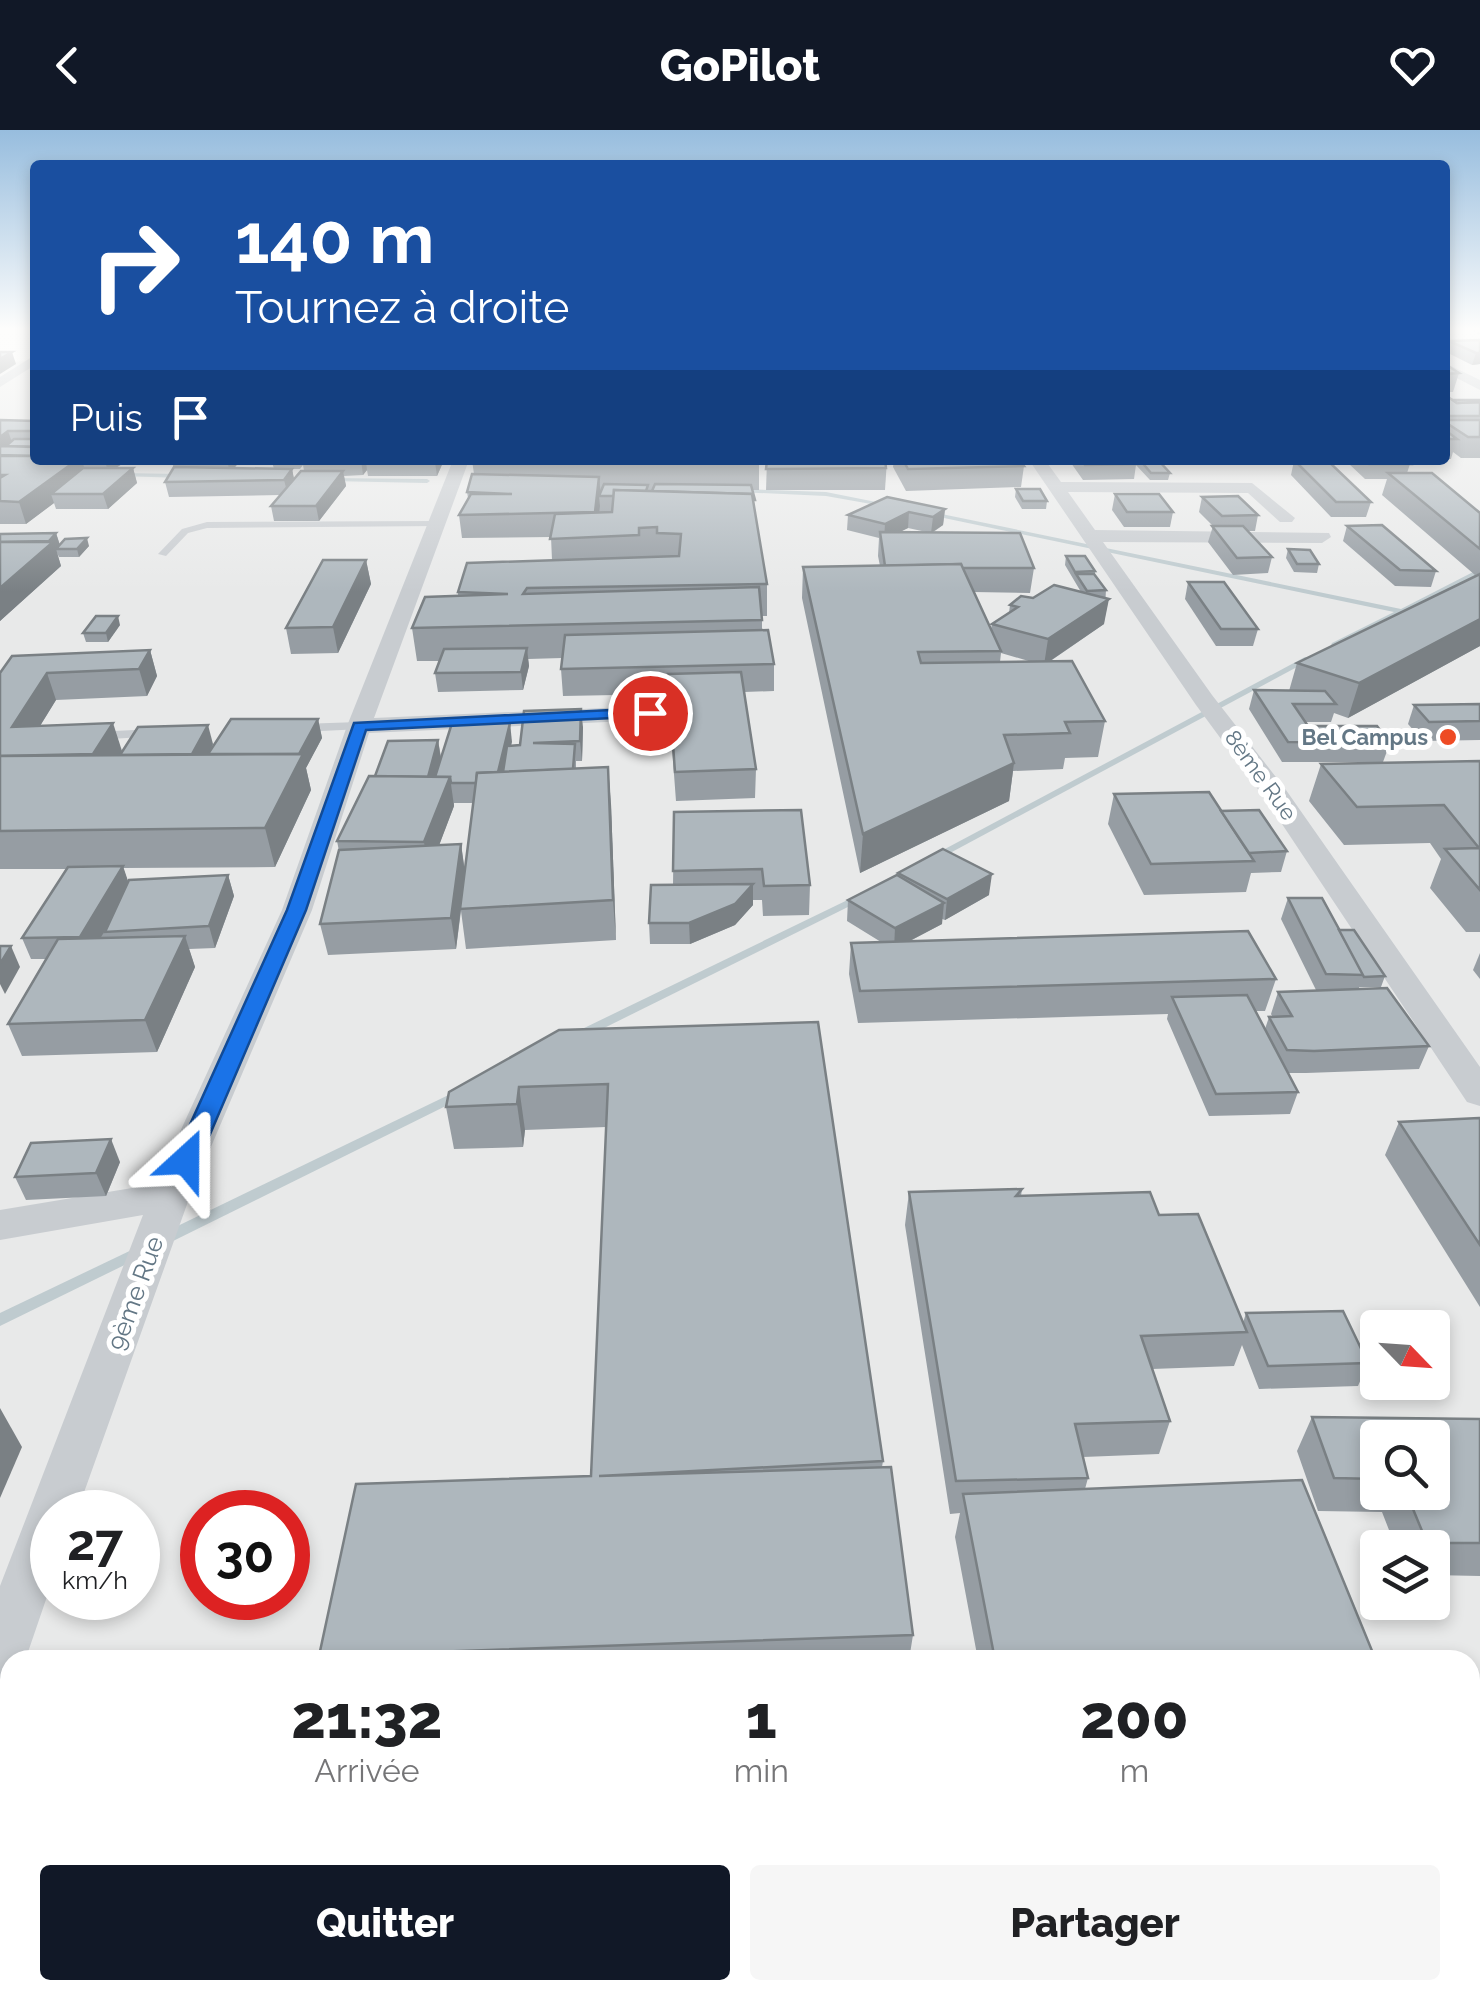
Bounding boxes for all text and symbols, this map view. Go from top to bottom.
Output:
icon: back [40,38,95,93]
icon: heart [1385,38,1440,93]
text: GoPilot [660,39,820,92]
text: 140 m [235,197,435,279]
icon: right [70,200,200,330]
text: Tournez à droite [235,281,569,334]
icon: arrive [163,390,218,445]
text: Puis [70,395,143,440]
pin [608,671,693,756]
icon: arrive [623,686,678,741]
place label: Bel Campus [1302,724,1428,750]
street label: 8ème Rue [1220,725,1302,825]
marker: Bel Campus [1437,726,1459,748]
position arrow [134,1108,238,1212]
street label: 9ème Rue [101,1232,169,1354]
north arrow [1360,1310,1450,1400]
map controls [1360,1310,1450,1620]
button: search [1360,1420,1450,1510]
speed limit sign: 30 [180,1490,310,1620]
text: 27 [67,1513,123,1572]
button: layers [1360,1530,1450,1620]
text: km/h [62,1565,128,1595]
text: 21:32 [291,1682,443,1752]
text: 1 [746,1682,777,1752]
text: 200 [1080,1682,1189,1752]
text: Arrivée [314,1752,419,1789]
text: min [734,1752,789,1789]
text: m [1120,1752,1149,1789]
button: Quitter [40,1865,730,1980]
button: Partager [750,1865,1440,1980]

